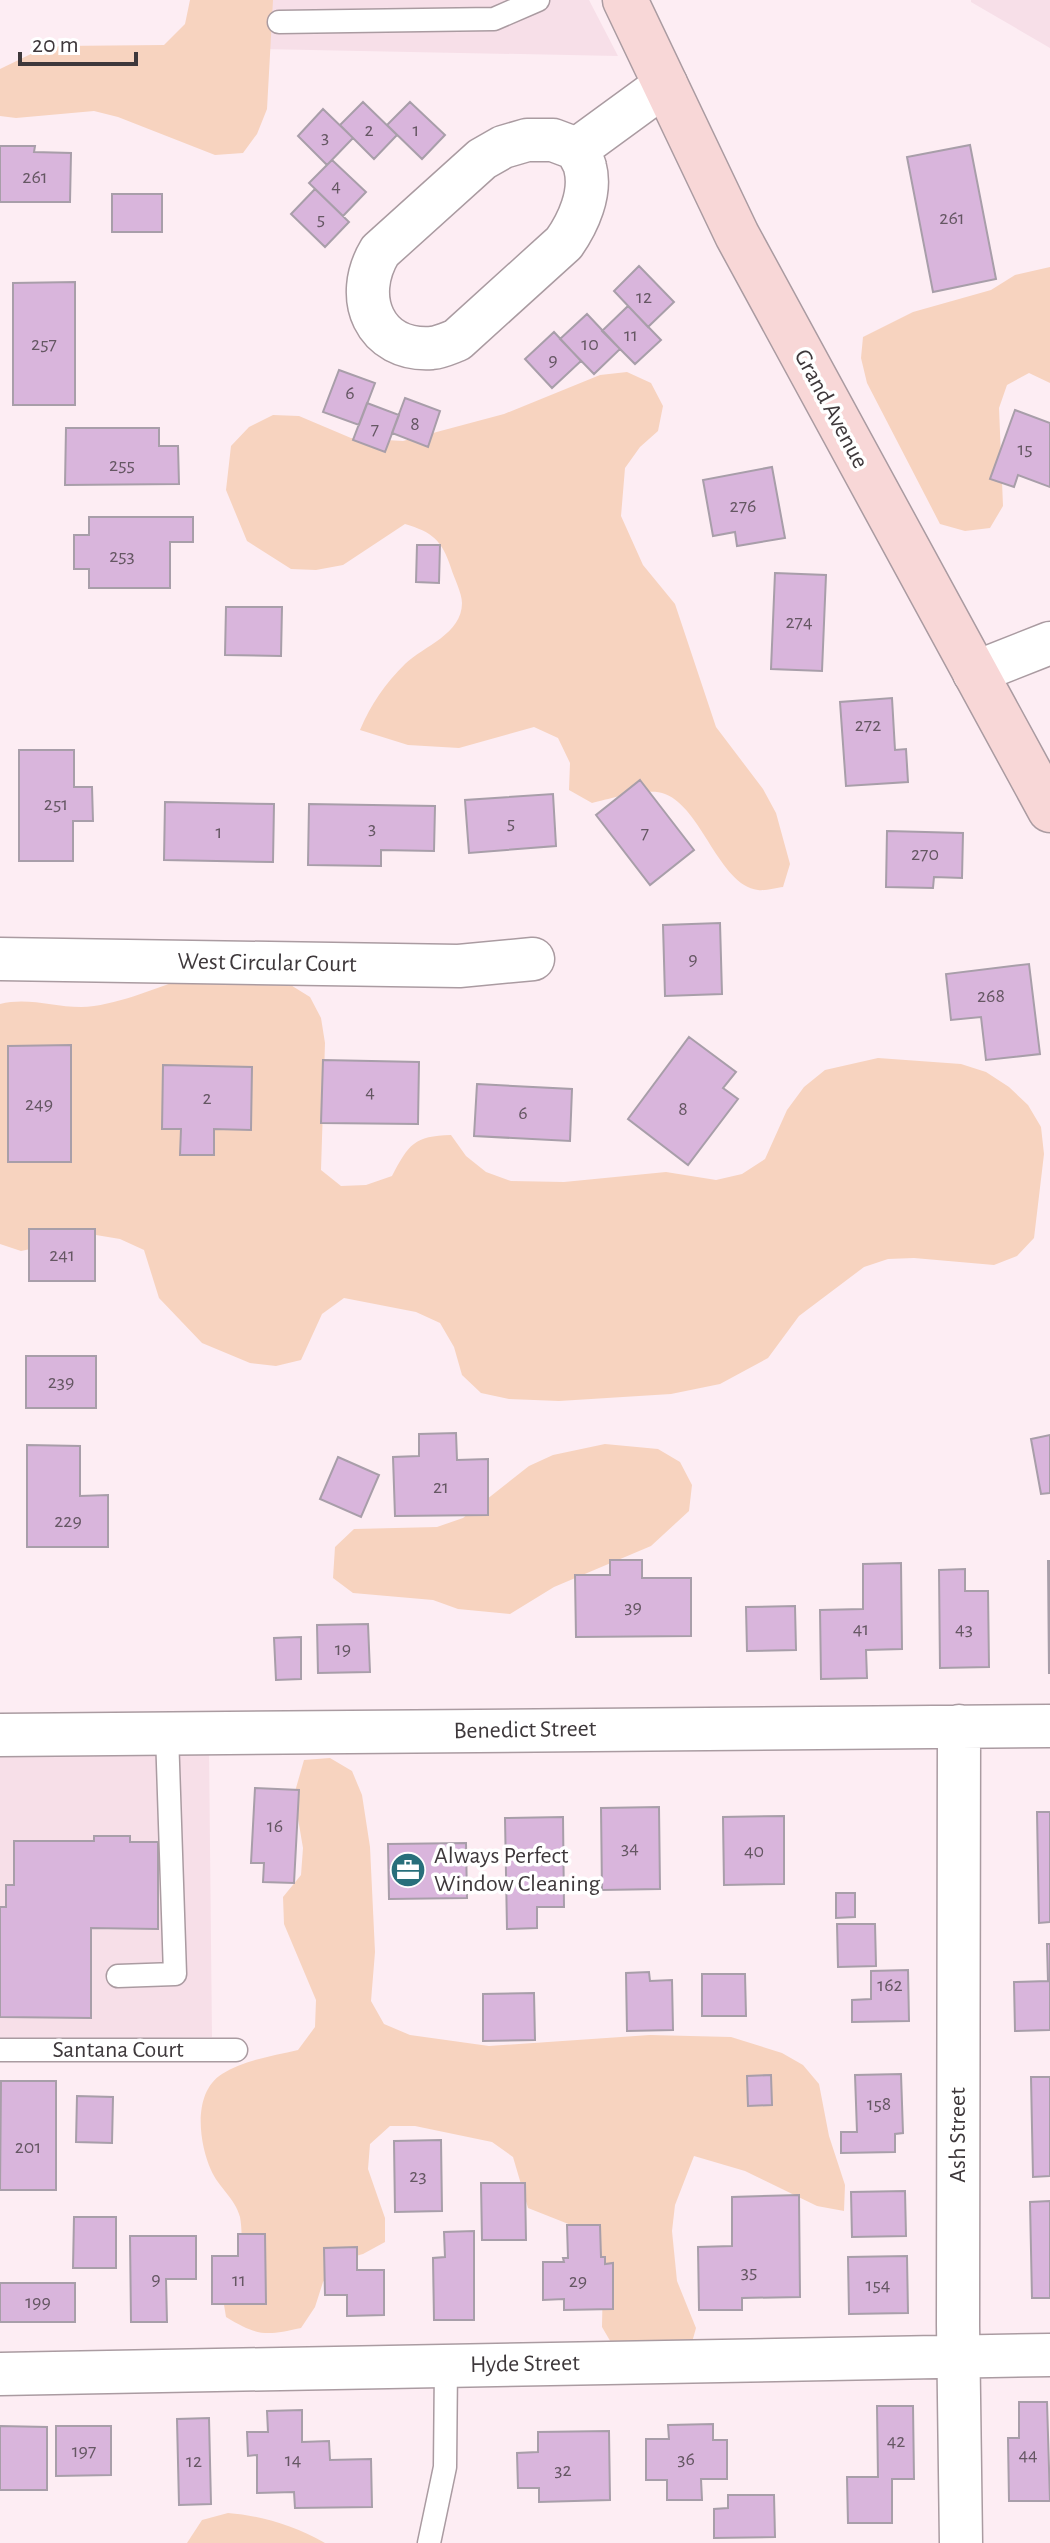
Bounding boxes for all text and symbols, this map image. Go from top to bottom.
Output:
scale bar [20,16,136,66]
text: 20 m [32,33,79,57]
house number: 2 [364,120,374,140]
house number: 1 [413,120,419,140]
house number: 3 [321,127,329,147]
house number: 261 [22,167,48,187]
house number: 4 [331,176,341,196]
house number: 261 [939,208,965,228]
house number: 5 [317,209,325,229]
house number: 12 [636,287,652,307]
house number: 11 [624,325,638,345]
house number: 257 [31,334,57,354]
house number: 10 [581,334,599,354]
street label: Grand Avenue [790,346,872,472]
house number: 9 [548,350,558,370]
house number: 6 [345,383,355,403]
house number: 8 [410,414,420,434]
house number: 7 [371,419,379,439]
house number: 15 [1017,439,1033,459]
house number: 255 [109,455,135,475]
house number: 276 [730,496,756,516]
house number: 253 [109,546,135,566]
house number: 274 [785,612,813,632]
house number: 272 [855,715,881,735]
house number: 251 [44,794,68,814]
house number: 5 [507,813,515,833]
house number: 3 [368,818,376,838]
house number: 1 [216,822,222,842]
house number: 7 [641,823,649,843]
house number: 270 [911,844,939,864]
street label: West Circular Court [177,949,357,977]
house number: 9 [688,949,698,969]
house number: 268 [977,986,1005,1006]
house number: 4 [365,1082,375,1102]
house number: 2 [202,1088,212,1108]
house number: 249 [25,1094,53,1114]
house number: 8 [678,1099,688,1119]
house number: 6 [518,1103,528,1123]
house number: 241 [49,1245,75,1265]
house number: 239 [48,1372,74,1392]
house number: 21 [433,1477,449,1497]
house number: 229 [54,1511,82,1531]
house number: 39 [624,1597,642,1617]
house number: 41 [853,1619,869,1639]
house number: 43 [955,1619,973,1639]
house number: 19 [335,1639,351,1659]
street label: Benedict Street [453,1717,597,1743]
house number: 16 [267,1816,283,1836]
house number: 34 [621,1838,639,1858]
house number: 40 [744,1841,764,1861]
place label: Always Perfect Window Cleaning [434,1844,601,1896]
office icon: Always Perfect Window Cleaning [389,1851,427,1889]
house number: 162 [877,1975,903,1995]
street label: Santana Court [52,2038,184,2062]
street label: Ash Street [946,2087,970,2183]
house number: 158 [867,2094,891,2114]
house number: 201 [15,2137,41,2157]
house number: 23 [409,2166,427,2186]
house number: 35 [741,2262,757,2282]
house number: 9 [151,2269,161,2289]
house number: 11 [232,2270,246,2290]
house number: 29 [569,2271,587,2291]
house number: 154 [866,2275,890,2295]
house number: 199 [25,2292,51,2312]
street label: Hyde Street [470,2351,580,2377]
house number: 42 [887,2431,905,2451]
house number: 197 [72,2441,96,2461]
house number: 44 [1018,2445,1038,2465]
house number: 36 [677,2449,695,2469]
house number: 14 [285,2450,301,2470]
house number: 12 [186,2451,202,2471]
house number: 32 [554,2460,572,2480]

